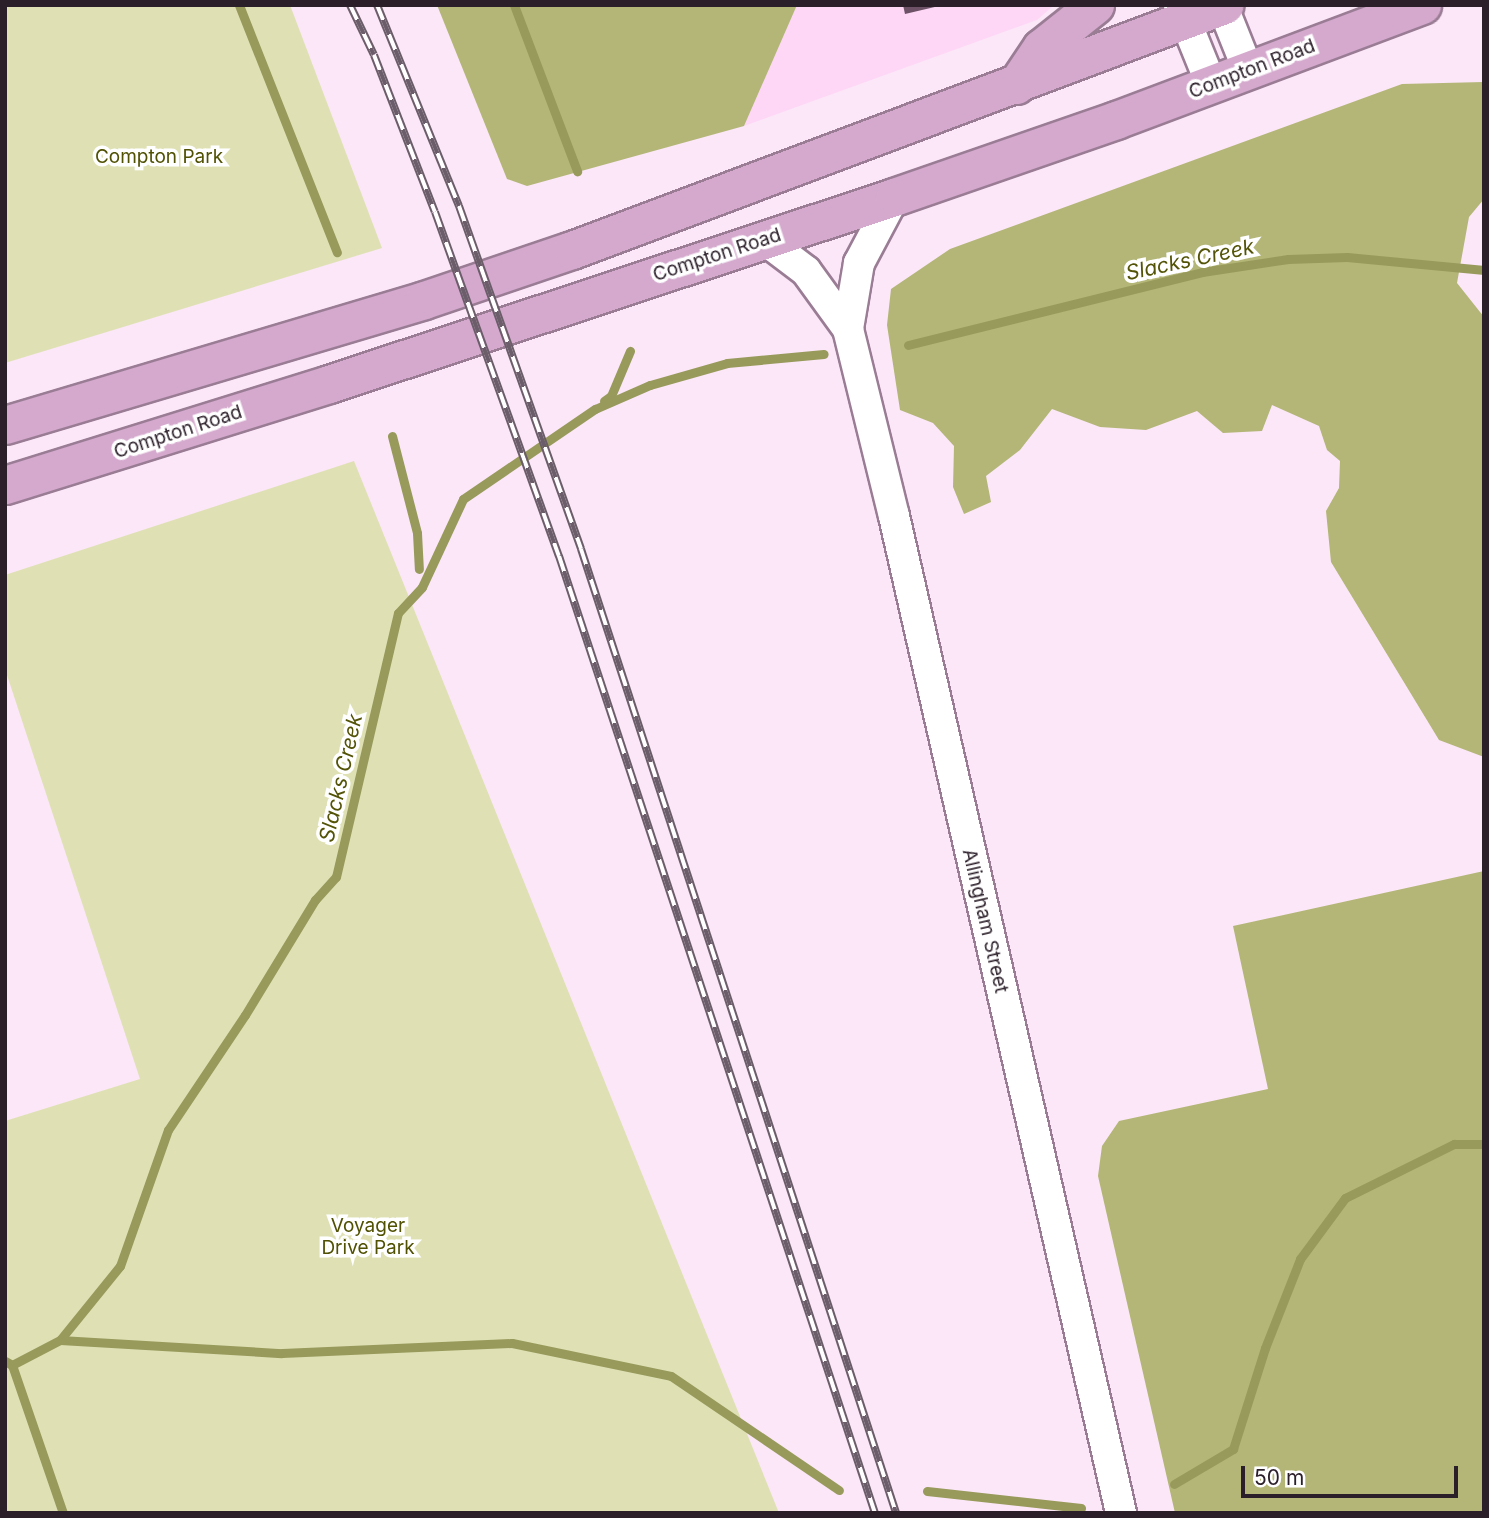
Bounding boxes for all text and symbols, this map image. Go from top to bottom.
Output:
street label: Compton Road [1186,34,1318,104]
park label: Compton Park [95,146,223,168]
street label: Compton Road [650,224,784,286]
water label: Slacks Creek [1124,234,1256,286]
street label: Compton Road [111,401,245,463]
water label: Slacks Creek [314,712,368,844]
street label: Allingham Street [957,847,1013,995]
park label: Voyager Drive Park [321,1215,415,1259]
scale bar [1244,1452,1461,1496]
text: 50 m [1254,1465,1304,1490]

